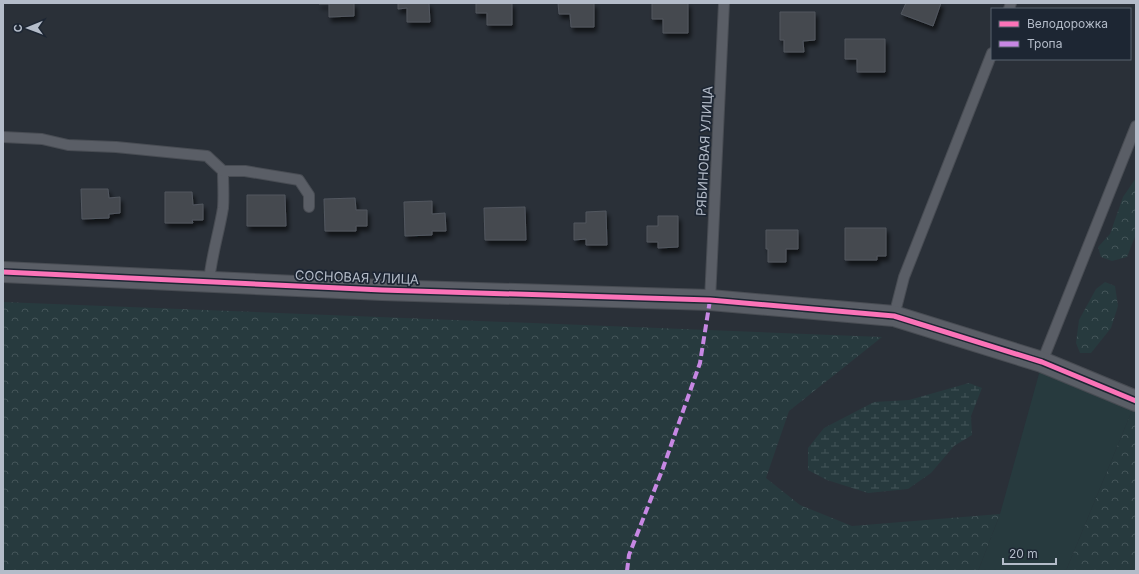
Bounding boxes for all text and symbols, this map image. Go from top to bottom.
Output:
north arrow [8,8,48,48]
legend [991,8,1131,60]
text: Велодорожка [1027,16,1108,31]
text: С [11,24,25,32]
text: Тропа [1027,36,1062,51]
street label: РЯБИНОВАЯ УЛИЦА [693,86,715,216]
street label: СОСНОВАЯ УЛИЦА [295,267,419,287]
scale bar [1003,540,1056,566]
text: 20 m [1009,546,1038,561]

